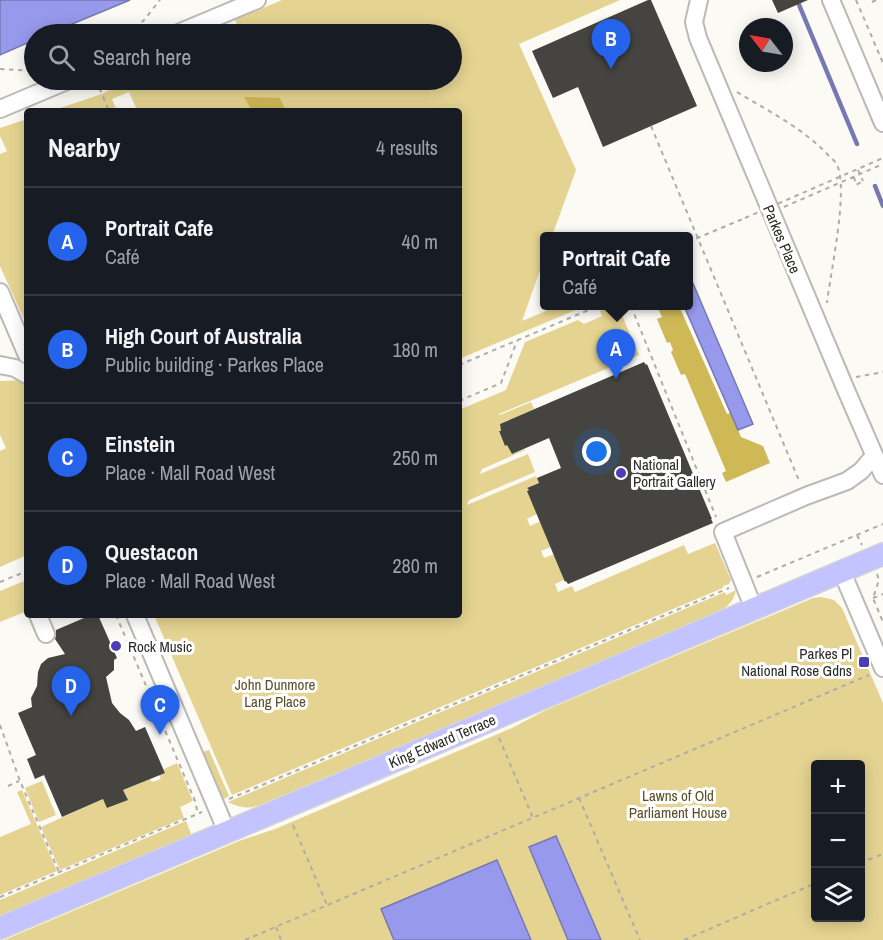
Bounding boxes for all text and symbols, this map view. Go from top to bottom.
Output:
north arrow [739,18,793,72]
pin: B [592,20,630,69]
search box [24,24,462,90]
icon: search [45,41,78,74]
text: Search here [93,42,191,72]
text: Nearby [48,130,120,165]
text: 4 results [376,134,438,161]
street label: Parkes Place [758,202,806,277]
text: Portrait Cafe [105,213,213,243]
text: A [62,228,73,255]
text: 40 m [402,228,438,255]
popup [540,232,693,310]
text: Café [105,243,140,270]
text: Portrait Cafe [562,243,671,273]
text: Café [562,273,597,300]
text: High Court of Australia [105,321,302,351]
pin: A [596,330,636,379]
text: B [62,336,73,363]
text: 180 m [392,336,438,363]
text: Public building · Parkes Place [105,351,324,378]
text: Einstein [105,429,175,459]
your location [582,437,611,466]
text: C [62,444,73,471]
text: 250 m [392,444,438,471]
place label: National Portrait Gallery [633,454,717,492]
text: Place · Mall Road West [105,459,275,486]
marker: National Portrait Gallery [614,466,628,480]
text: Questacon [105,537,198,567]
text: D [62,552,73,579]
text: 280 m [392,552,438,579]
text: Place · Mall Road West [105,567,275,594]
place label: Rock Music [128,636,192,657]
marker: Rock Music [109,639,123,653]
place label: Parkes Pl National Rose Gdns [741,643,852,681]
marker: Parkes Pl National Rose Gdns [857,655,871,669]
pin: D [52,666,90,716]
park label: John Dunmore Lang Place [235,674,315,712]
pin: C [140,686,180,735]
street label: King Edward Terrace [385,709,499,773]
map controls [811,760,865,922]
button: + [811,760,865,814]
park label: Lawns of Old Parliament House [629,785,727,823]
button: − [811,814,865,868]
button: layers [811,868,865,922]

